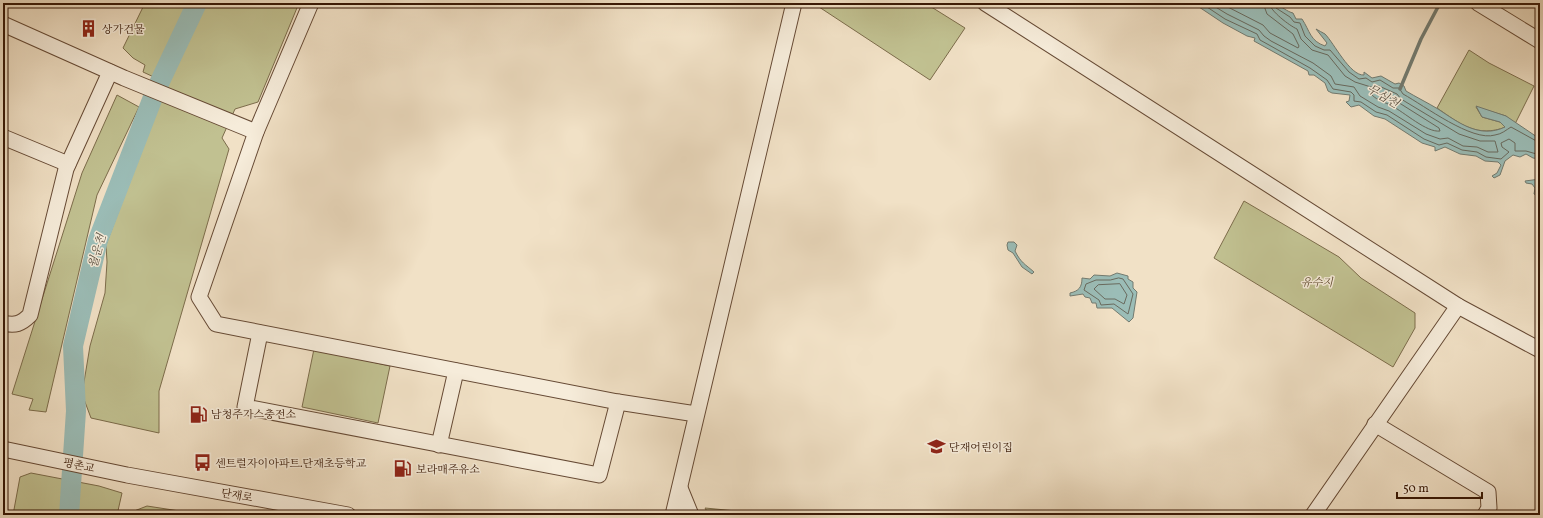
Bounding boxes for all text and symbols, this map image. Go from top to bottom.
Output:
building icon: 상가건물 [79,19,99,39]
place label: 상가건물 [102,23,145,38]
water label: 무심천 [1363,81,1403,113]
water label: 월운천 [85,231,111,270]
park label: 유수지 [1301,276,1334,291]
fuel station icon: 남청주가스충전소 [188,404,208,424]
place label: 남청주가스충전소 [211,408,296,423]
school or university icon: 단재어린이집 [926,437,946,457]
place label: 단재어린이집 [949,441,1013,456]
bus stop icon: 센트럴자이아파트.단재초등학교 [192,453,212,473]
street label: 평촌교 [62,456,96,477]
place label: 센트럴자이아파트.단재초등학교 [215,457,367,472]
fuel station icon: 보라매주유소 [393,459,413,479]
place label: 보라매주유소 [416,463,480,478]
scale bar [1397,474,1482,500]
text: 50 m [1403,481,1429,497]
street label: 단재로 [220,486,254,507]

